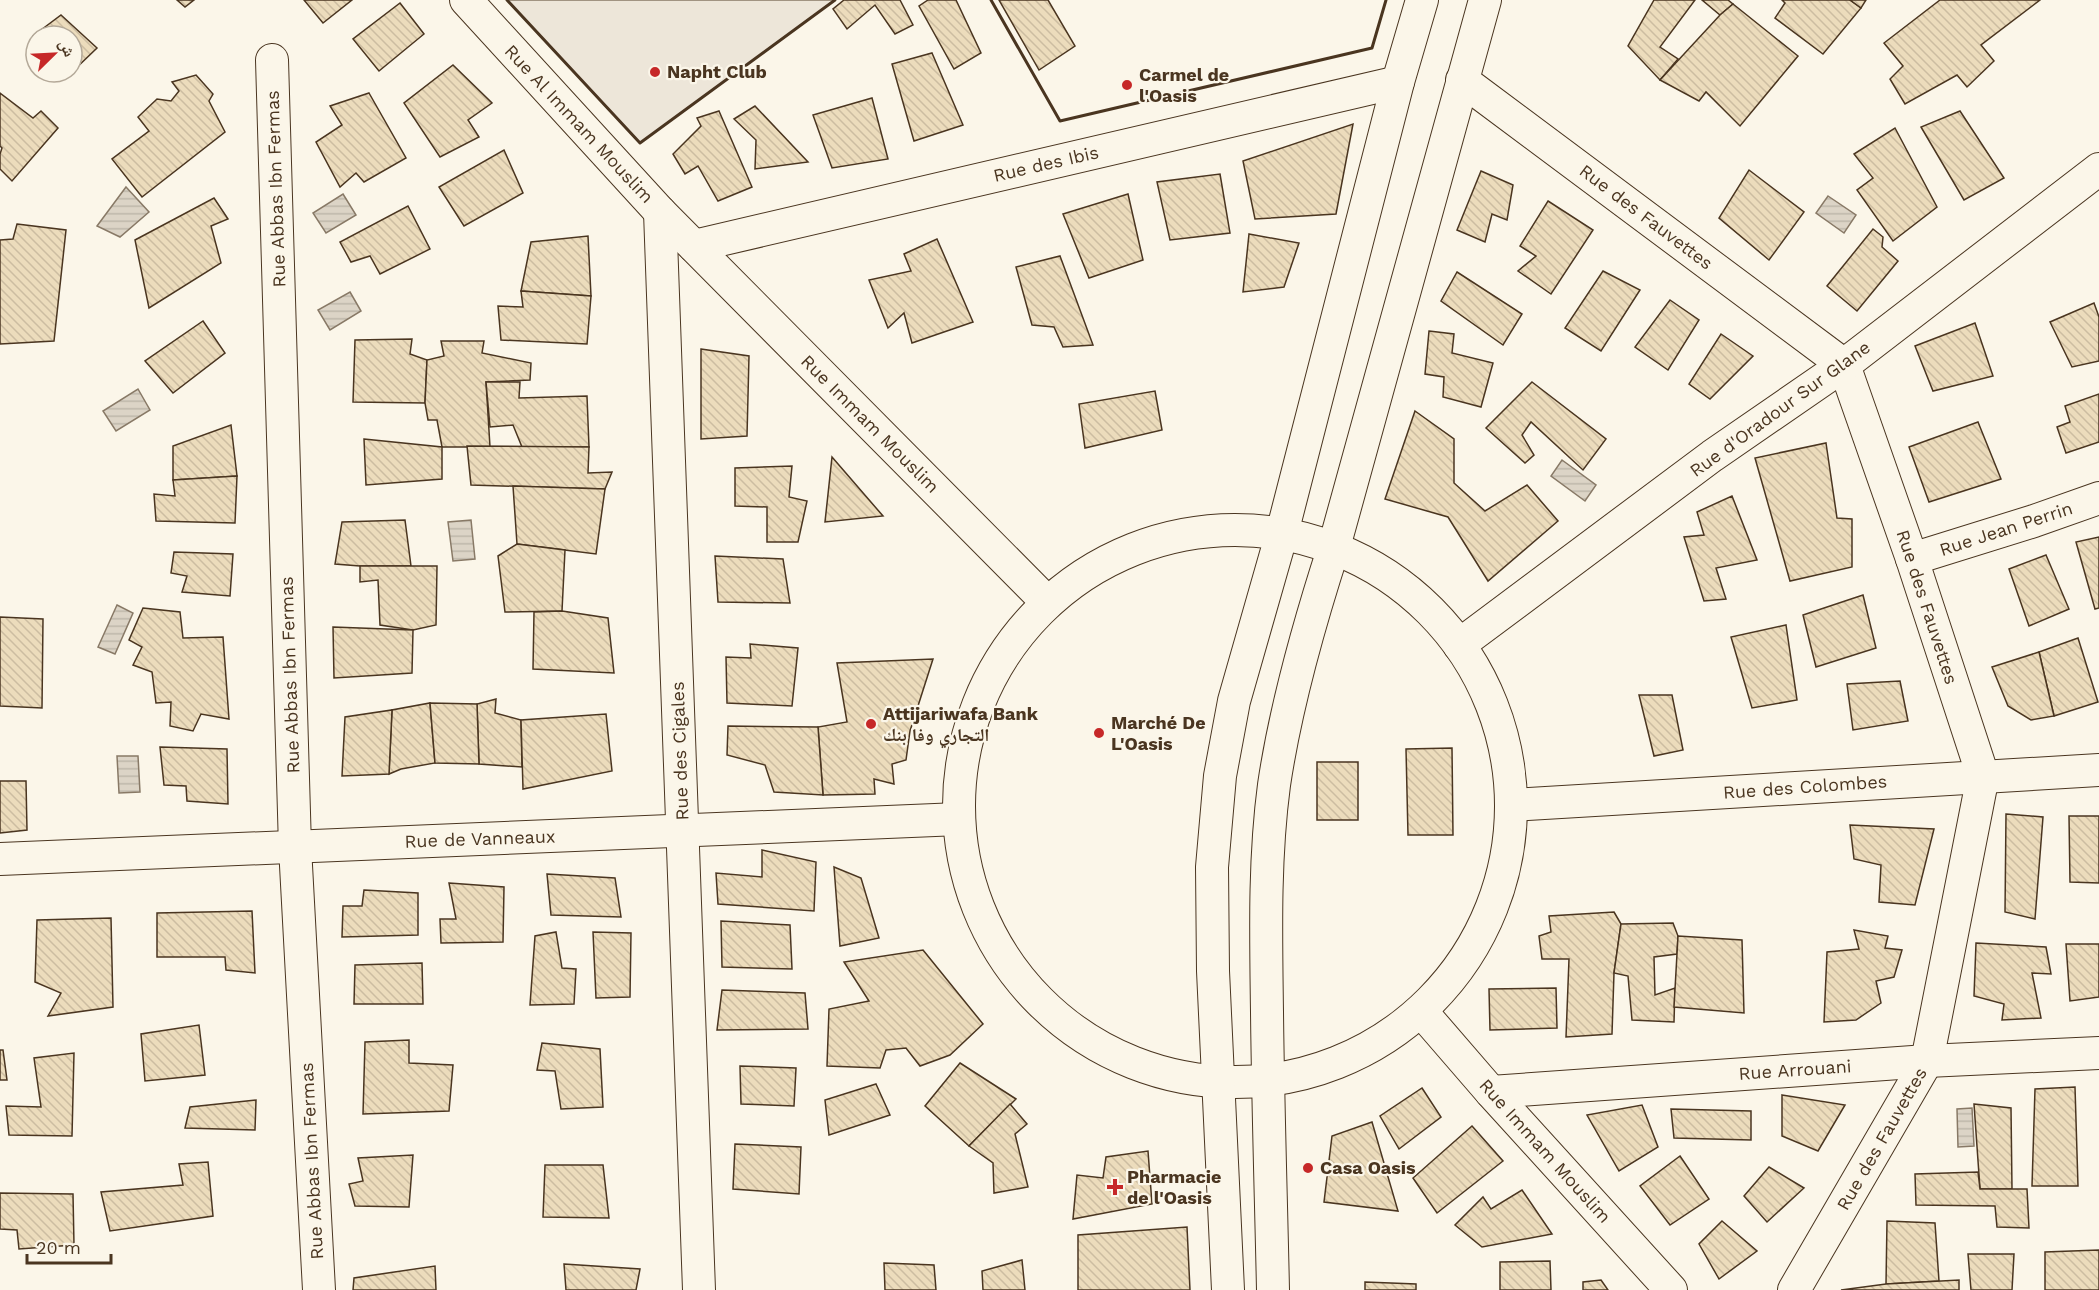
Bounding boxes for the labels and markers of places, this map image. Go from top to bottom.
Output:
place label: Napht Club [667,61,767,82]
place label: Carmel de l'Oasis [1139,64,1229,106]
marker: Napht Club [648,65,662,79]
marker: Carmel de l'Oasis [1120,78,1134,92]
place label: Attijariwafa Bank التجاري وفا بنك [883,703,1039,749]
place label: Marché De L'Oasis [1111,712,1206,754]
marker: Attijariwafa Bank التجاري وفا بنك [864,717,878,731]
marker: Marché De L'Oasis [1092,726,1106,740]
place label: Casa Oasis [1320,1157,1416,1178]
marker: Casa Oasis [1301,1161,1315,1175]
place label: Pharmacie de l'Oasis [1127,1166,1222,1208]
marker: Pharmacie de l'Oasis [1108,1180,1122,1194]

